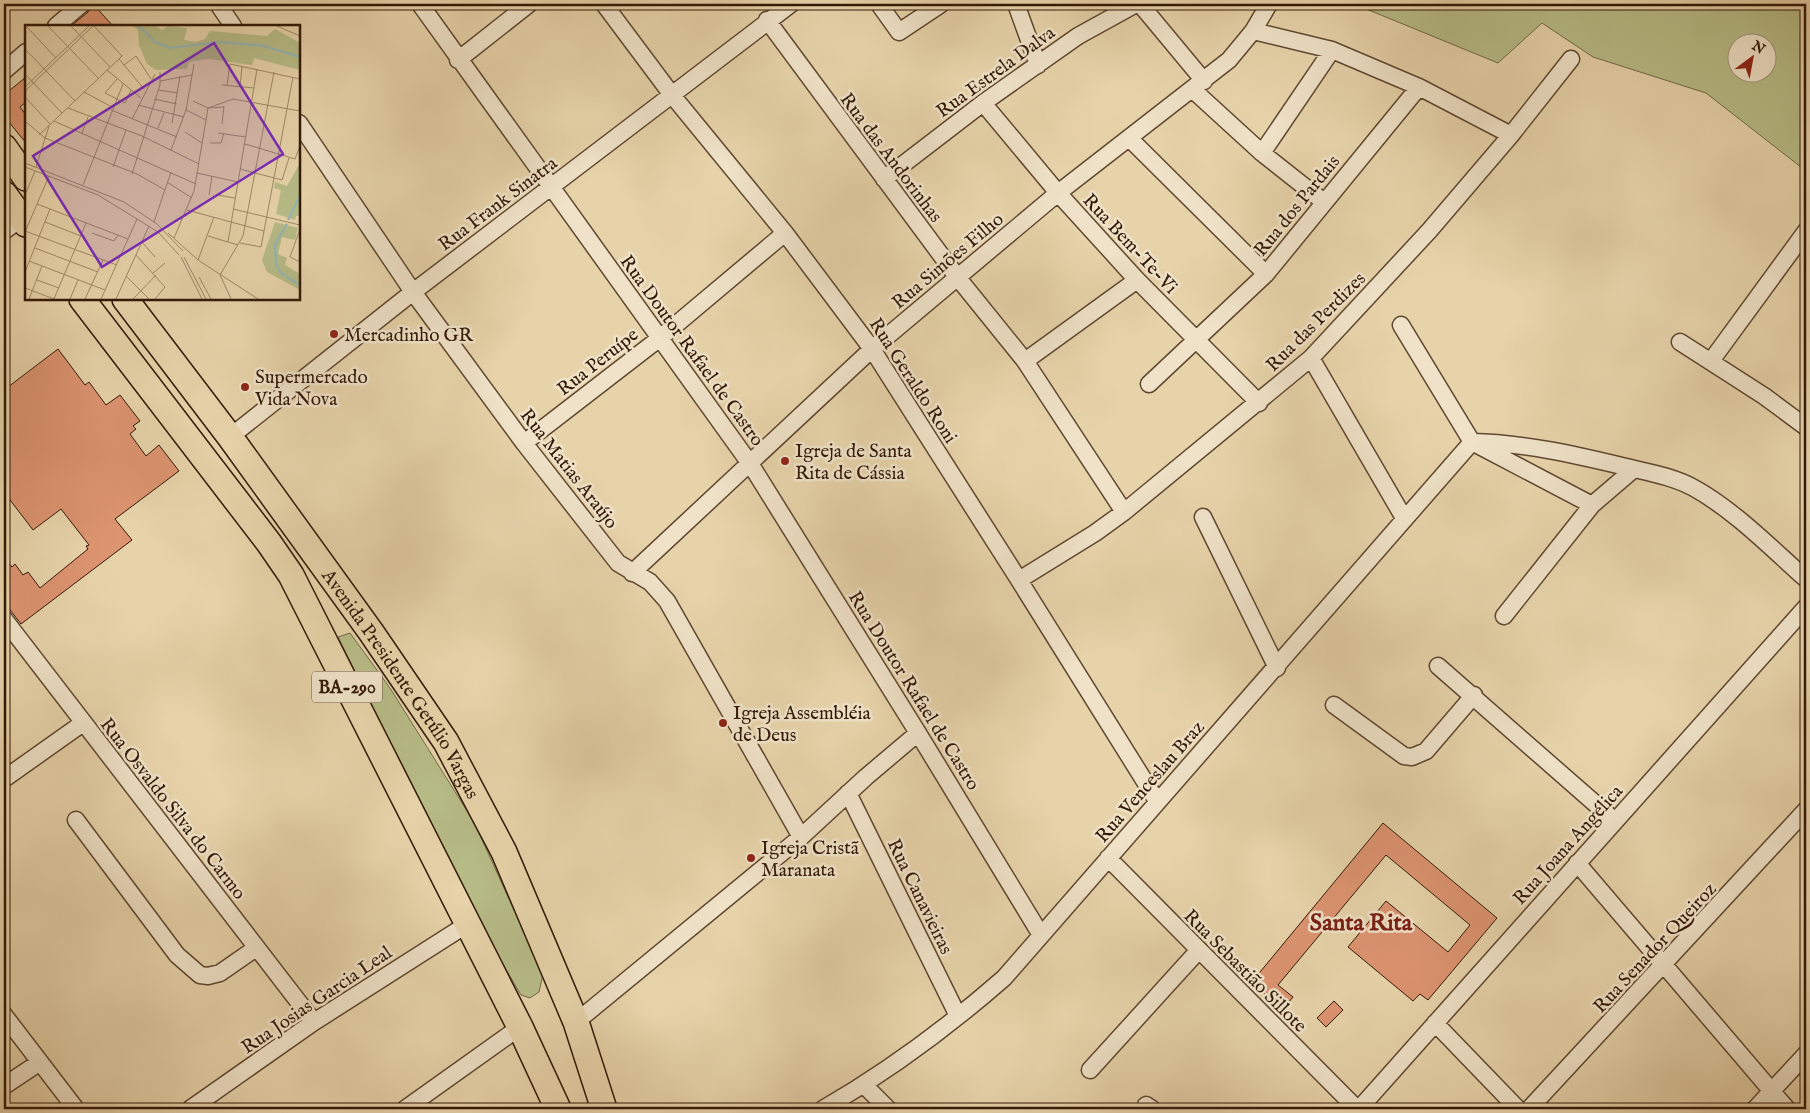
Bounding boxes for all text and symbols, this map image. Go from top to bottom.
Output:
street label: Rua Estrela Dalva [932,21,1061,124]
inset map [25,25,300,300]
north arrow [1728,32,1778,82]
text: N [1748,36,1768,59]
street label: Rua das Andorinhas [834,89,947,228]
street label: Rua dos Pardais [1249,151,1346,262]
street label: Rua Frank Sinatra [434,152,563,257]
street label: Rua Bem-Te-Vi [1077,189,1182,300]
street label: Rua Simões Filho [888,208,1009,315]
street label: Rua Doutor Rafael de Castro [614,251,769,452]
street label: Rua das Perdizes [1261,267,1371,377]
street label: Rua Geraldo Roni [863,314,962,448]
street label: Rua Peruípe [553,323,644,402]
place label: Mercadinho GR [344,324,474,348]
marker: Mercadinho GR [328,328,340,340]
place label: Supermercado Vida Nova [254,366,368,412]
marker: Supermercado Vida Nova [239,381,251,393]
street label: Rua Matias Araújo [514,404,623,534]
place label: Igreja de Santa Rita de Cássia [795,440,913,486]
marker: Igreja de Santa Rita de Cássia [779,455,791,467]
street label: Avenida Presidente Getúlio Vargas [315,564,484,803]
street label: Rua Doutor Rafael de Castro [842,587,985,795]
road number: BA-290 [312,672,382,702]
place label: Igreja Assembléia de Deus [733,702,872,748]
street label: Rua Osvaldo Silva do Carmo [94,714,251,905]
street label: Rua Venceslau Braz [1091,716,1210,848]
marker: Igreja Assembléia de Deus [717,717,729,729]
street label: Rua Joana Angélica [1508,780,1629,910]
street label: Rua Canavieiras [881,835,958,959]
place label: Igreja Cristã Maranata [761,837,860,883]
marker: Igreja Cristã Maranata [745,852,757,864]
street label: Rua Senador Queiroz [1589,878,1722,1019]
street label: Rua Sebastião Sillote [1178,905,1312,1038]
district label: Santa Rita [1310,908,1413,939]
street label: Rua Josias Garcia Leal [237,941,398,1060]

